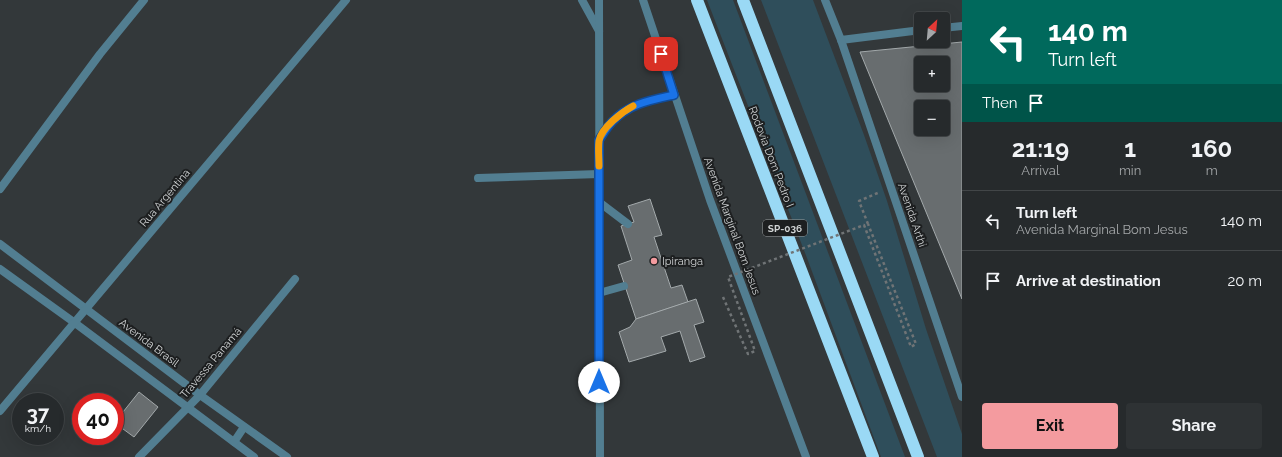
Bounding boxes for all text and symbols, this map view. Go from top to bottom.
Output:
north arrow [914,12,950,48]
map controls [914,12,950,136]
text: 140 m [1048,15,1128,48]
icon: left [982,16,1034,68]
pin [644,37,678,71]
icon: arrive [650,43,672,65]
text: Turn left [1048,49,1117,70]
button: + [914,56,950,92]
icon: arrive [1025,92,1047,114]
text: Then [982,94,1017,112]
button: − [914,100,950,136]
street label: Rodovia Dom Pedro I [746,105,796,209]
text: 21:19 [1012,134,1069,163]
text: 1 [1124,134,1136,163]
text: 160 [1191,134,1232,163]
street label: Avenida Marginal Bom Jesus [701,156,763,296]
text: Arrival [1021,163,1060,178]
text: min [1119,163,1141,178]
text: m [1206,163,1218,178]
street label: Rua Argentina [137,166,193,230]
street label: Avenida Arthi [895,181,929,249]
text: Turn left [1016,204,1077,222]
icon: left [982,210,1004,232]
text: 140 m [1221,212,1262,230]
road number: SP-036 [763,220,807,236]
text: Avenida Marginal Bom Jesus [1016,222,1188,237]
place label: Ipiranga [662,255,703,268]
marker: Ipiranga [649,256,659,266]
icon: arrive [982,270,1004,292]
text: Arrive at destination [1016,272,1161,290]
text: 20 m [1227,272,1262,290]
street label: Avenida Brasil [117,316,181,370]
street label: Travessa Panamá [178,325,244,401]
position arrow [578,361,620,403]
speed limit sign: 40 [72,393,124,445]
text: 37 [27,402,49,426]
button: Exit [982,403,1118,449]
button: Share [1126,403,1262,449]
text: km/h [25,423,51,434]

